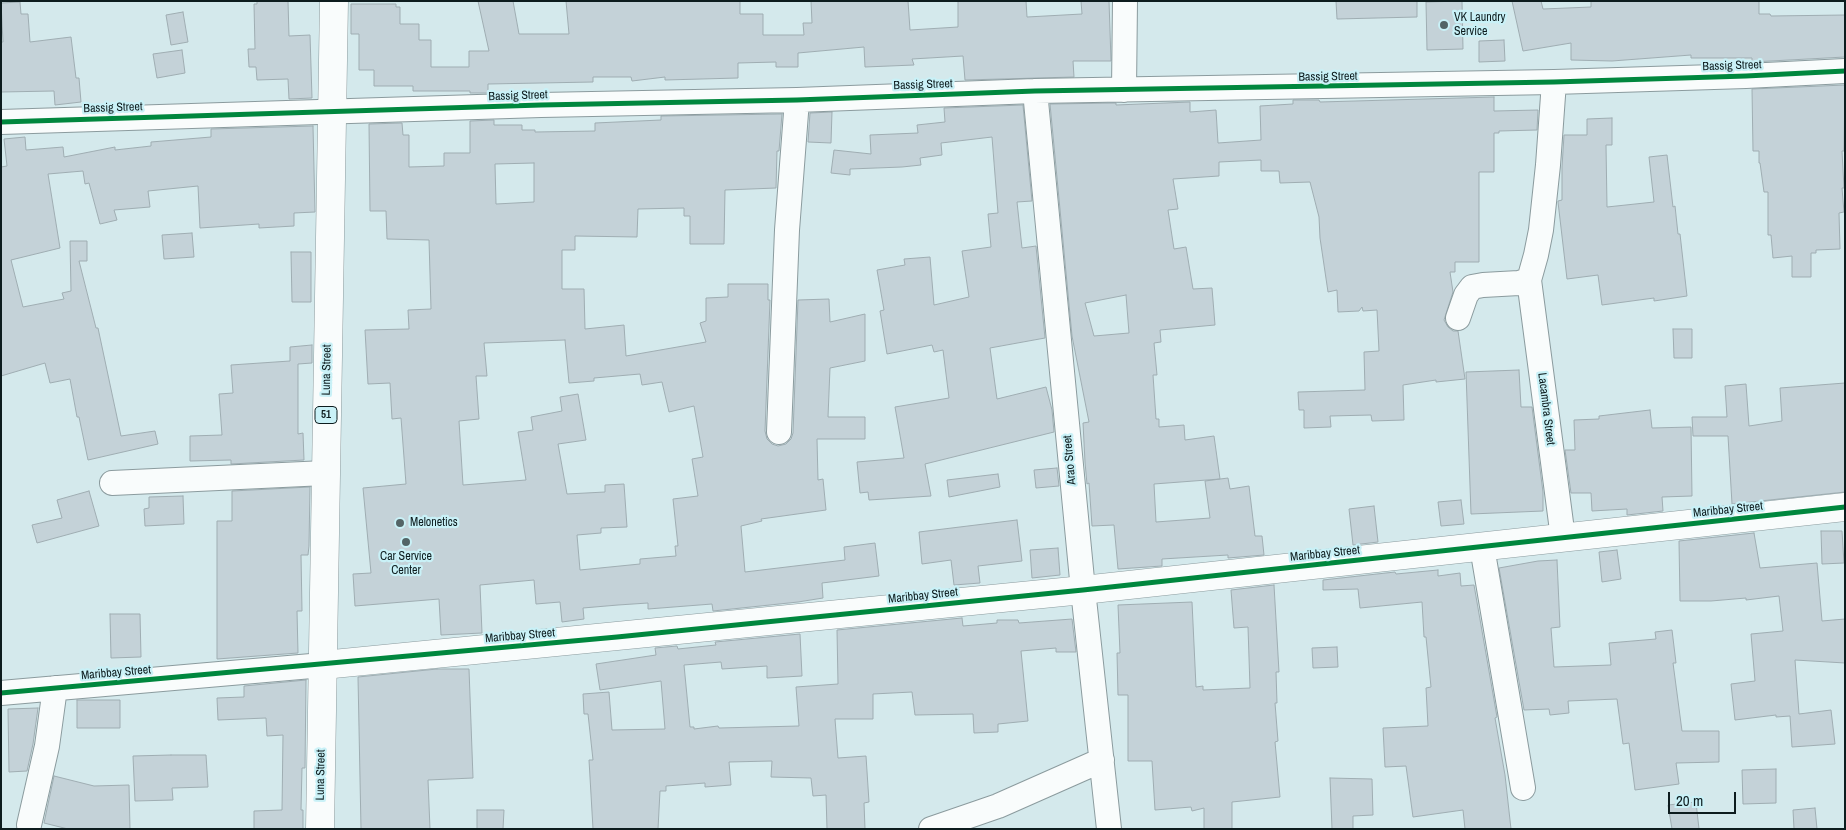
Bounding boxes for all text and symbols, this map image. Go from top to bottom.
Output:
place label: VK Laundry Service [1454,11,1505,39]
marker: VK Laundry Service [1438,19,1450,31]
street label: Bassig Street [1702,58,1762,74]
street label: Bassig Street [1298,69,1358,85]
street label: Bassig Street [893,77,953,93]
street label: Bassig Street [488,88,548,104]
street label: Bassig Street [83,100,143,116]
street label: Luna Street [319,344,335,396]
street label: Lacambra Street [1534,372,1558,446]
road number: 51 [315,406,337,424]
street label: Arao Street [1061,435,1079,485]
street label: Maribbay Street [1692,499,1764,521]
place label: Melonetics [410,516,458,530]
marker: Melonetics [394,517,406,529]
marker: Car Service Center [400,536,412,548]
street label: Maribbay Street [1289,543,1361,565]
place label: Car Service Center [380,550,432,578]
street label: Maribbay Street [887,585,959,607]
street label: Maribbay Street [485,626,555,646]
street label: Maribbay Street [81,663,151,683]
street label: Luna Street [313,749,329,801]
scale bar [1671,782,1738,814]
text: 20 m [1676,790,1703,811]

